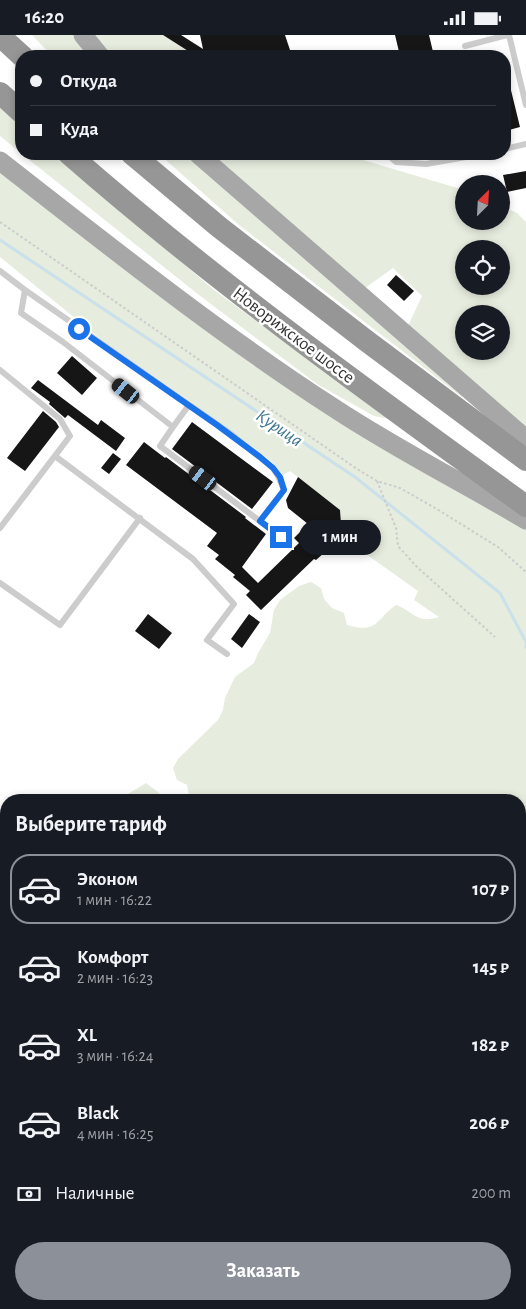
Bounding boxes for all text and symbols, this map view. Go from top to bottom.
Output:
text: 16:20 [25,8,64,27]
text: Откуда [60,72,117,91]
text: Куда [60,120,99,139]
north arrow [455,175,510,230]
map controls [455,175,510,360]
button: locate [455,240,510,295]
street label: Новорижское шоссе [229,284,358,387]
button: layers [455,305,510,360]
route start [68,318,90,340]
car [109,376,142,406]
water label: Курица [252,406,306,451]
car [186,463,219,493]
callout: 1 мин [298,519,381,555]
route end [270,526,292,548]
text: 1 мин [322,529,358,545]
text: Выберите тариф [15,813,167,835]
icon: car [17,867,62,912]
text: Эконом [77,870,138,889]
text: 107 ₽ [472,880,509,899]
text: 1 мин · 16:22 [77,892,152,908]
icon: car [17,945,62,990]
text: Комфорт [77,948,148,967]
text: 145 ₽ [473,958,509,977]
text: 2 мин · 16:23 [77,970,153,986]
icon: car [17,1023,62,1068]
text: XL [77,1026,97,1045]
text: 182 ₽ [472,1036,509,1055]
text: 3 мин · 16:24 [77,1048,153,1064]
icon: car [17,1101,62,1146]
text: Black [77,1104,119,1123]
text: 206 ₽ [469,1114,509,1133]
text: 4 мин · 16:25 [77,1126,154,1142]
icon: cash [15,1180,43,1208]
text: Наличные [55,1184,135,1203]
text: 200 m [471,1185,511,1201]
button: Заказать [15,1242,511,1300]

